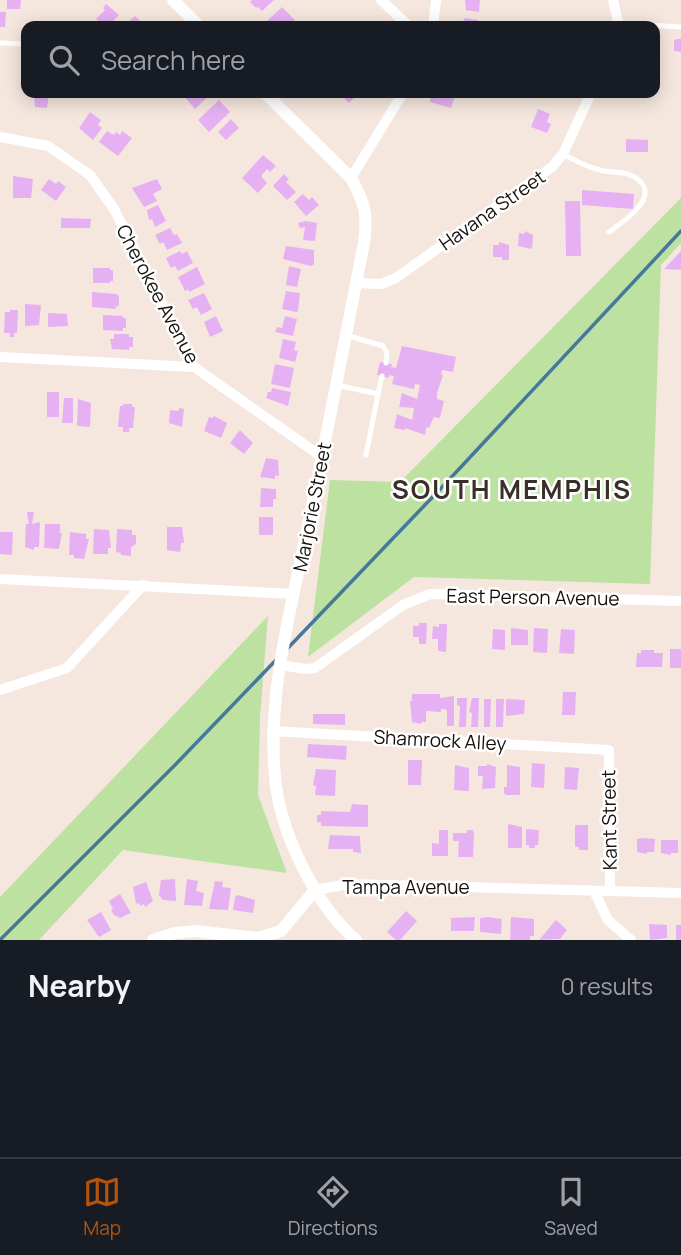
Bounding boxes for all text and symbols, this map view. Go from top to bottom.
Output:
search box [21,21,660,98]
icon: search [45,41,83,79]
text: Search here [101,42,246,78]
street label: Havana Street [434,164,550,256]
street label: Cherokee Avenue [110,220,206,368]
street label: Marjorie Street [287,440,337,574]
district label: SOUTH MEMPHIS [392,471,632,507]
street label: East Person Avenue [446,582,620,612]
street label: Shamrock Alley [373,724,507,756]
street label: Kant Street [595,770,623,870]
street label: Tampa Avenue [342,874,470,900]
text: Nearby [28,965,131,1006]
text: 0 results [560,970,653,1002]
tab: Map [83,1173,121,1241]
tab: Directions [288,1173,378,1241]
tab: Saved [544,1173,598,1241]

